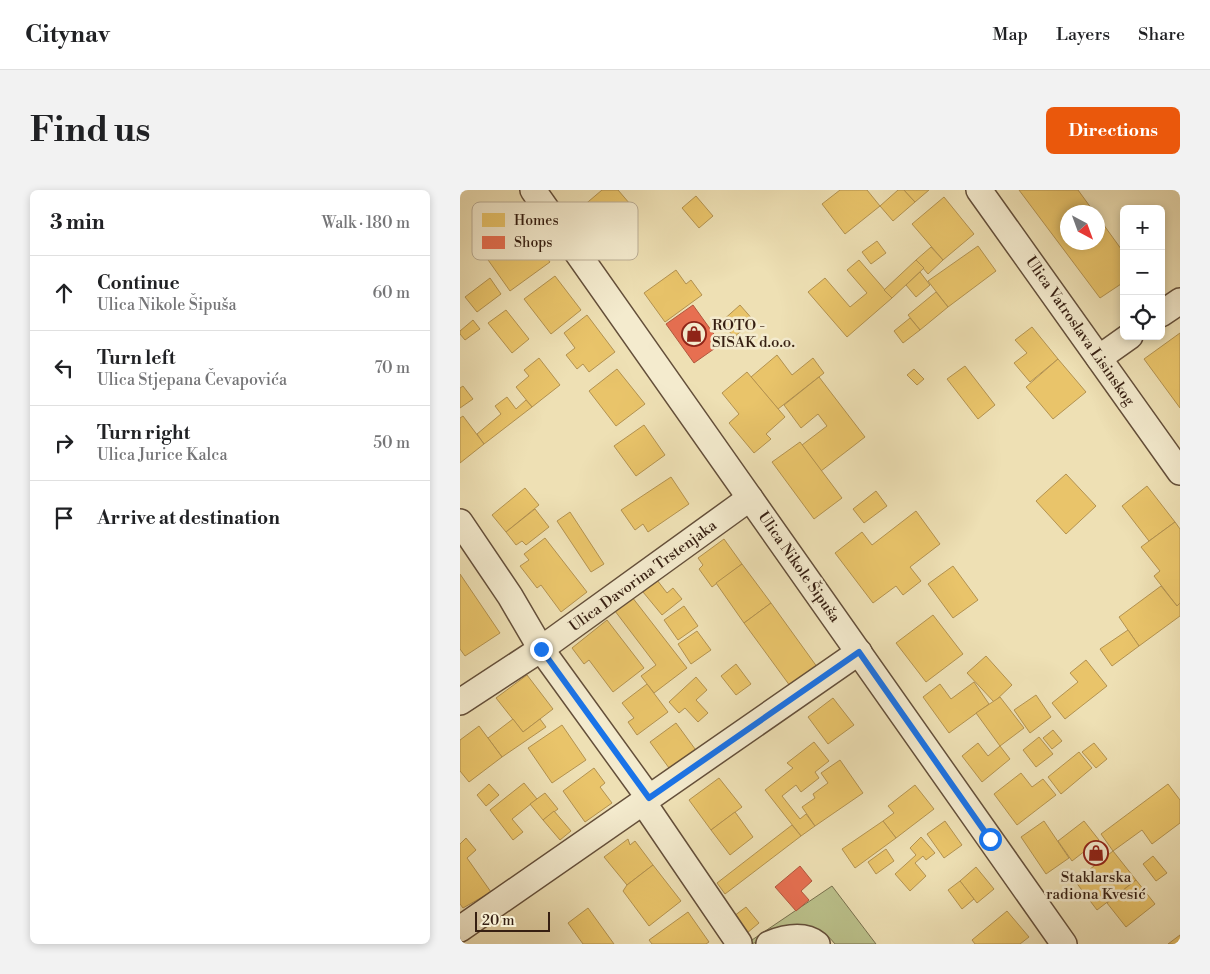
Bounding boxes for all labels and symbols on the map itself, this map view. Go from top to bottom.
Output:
legend [472,202,638,260]
north arrow [1060,205,1105,250]
text: Homes [514,212,559,230]
text: Shops [514,234,552,252]
street label: Ulica Vatroslava Lisinskog [1021,253,1139,410]
place label: ROTO - SISAK d.o.o. [712,316,795,352]
shop icon: ROTO - SISAK d.o.o. [681,321,707,347]
street label: Ulica Nikole Šipuša [754,507,845,626]
street label: Ulica Davorina Trstenjaka [565,516,721,636]
route end [530,638,553,661]
route start [979,828,1002,851]
shop icon: Staklarska radiona Kvesić [1083,840,1109,866]
place label: Staklarska radiona Kvesić [1046,868,1146,904]
scale bar [475,909,550,932]

